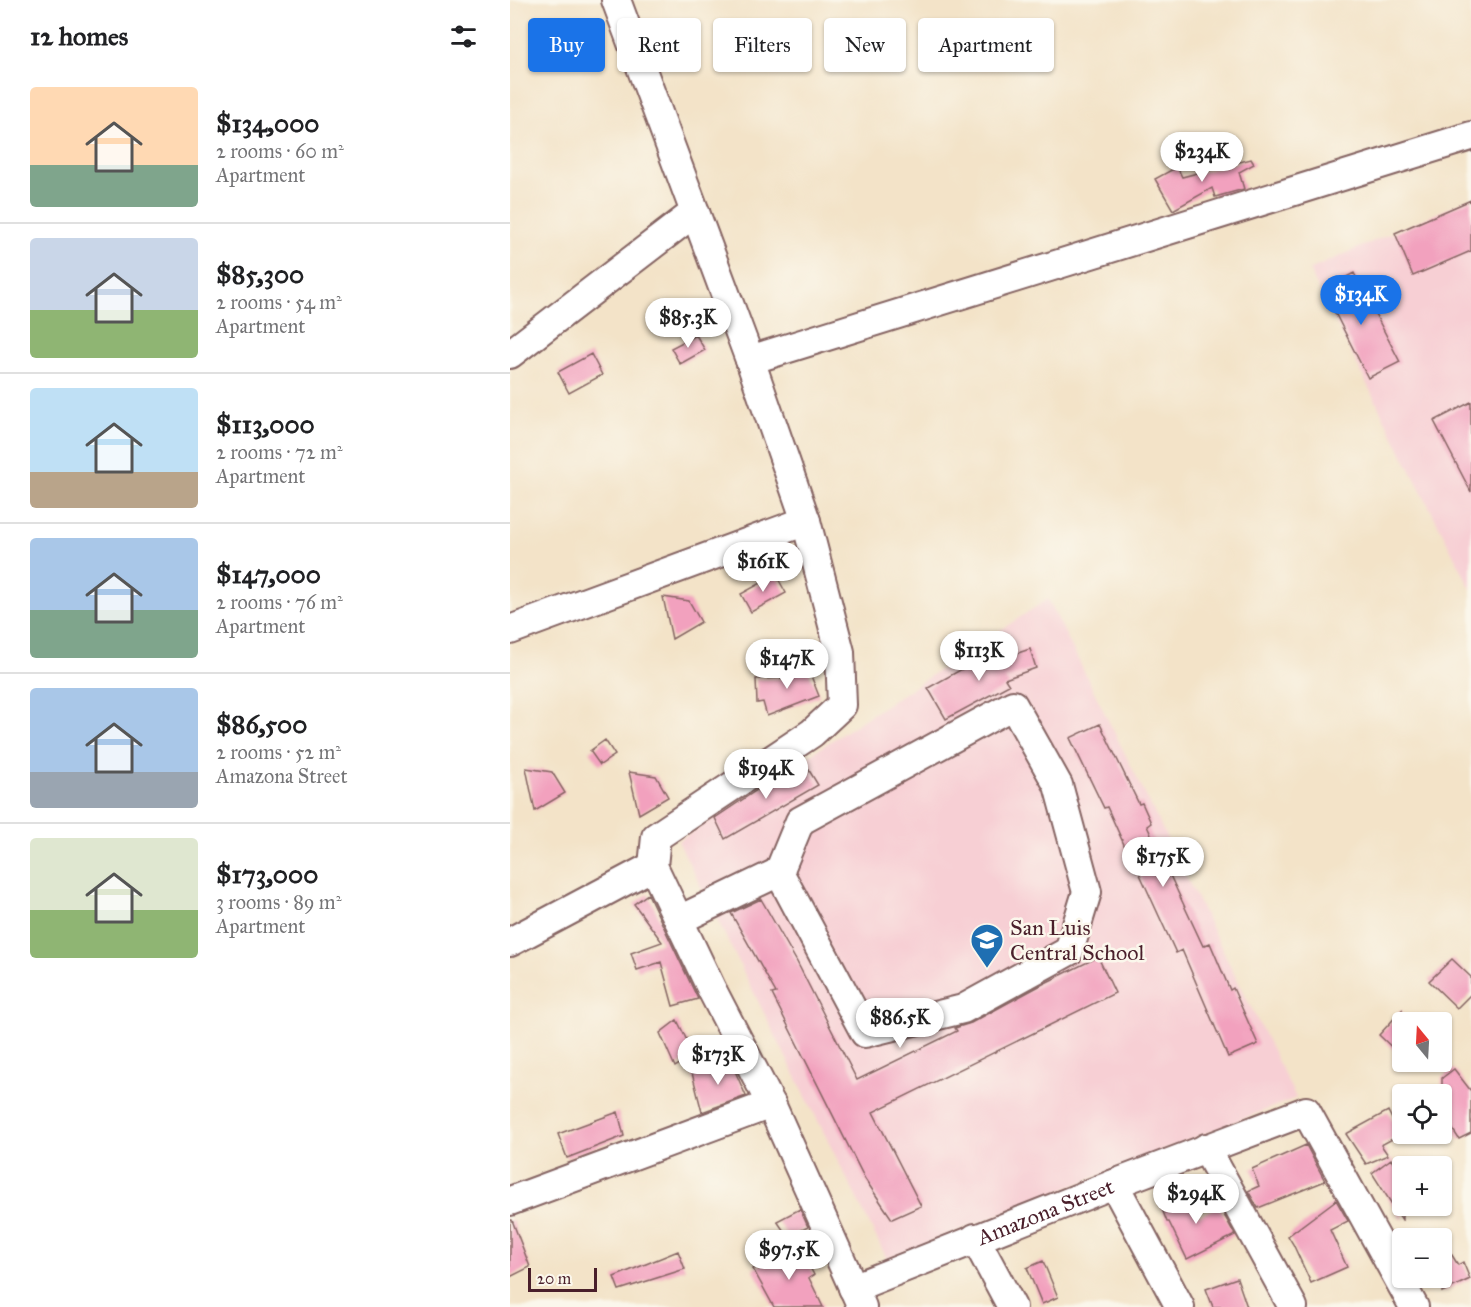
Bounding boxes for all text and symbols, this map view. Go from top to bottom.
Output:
chip: Buy [528,18,605,72]
chip: Rent [617,18,701,72]
chip: Filters [713,18,812,72]
chip: New [824,18,906,72]
chip: Apartment [918,18,1054,72]
text: 12 homes [30,20,128,52]
icon: filters [447,20,480,53]
text: $134,000 [216,107,319,139]
icon: home [78,111,150,183]
pin: $234K [1160,132,1244,183]
text: 2 rooms · 60 m² [216,139,344,163]
text: $234K [1174,139,1230,163]
text: Apartment [216,163,305,187]
text: $85,300 [216,258,304,290]
icon: home [78,262,150,334]
pin: $134K [1319,275,1403,326]
text: $134K [1334,282,1388,306]
text: 2 rooms · 54 m² [216,290,342,314]
pin: $85.3K [639,298,737,349]
text: $85.3K [659,305,717,329]
text: Apartment [216,314,305,338]
text: $113,000 [216,408,315,440]
icon: home [78,412,150,484]
text: 2 rooms · 72 m² [216,440,343,464]
text: Apartment [216,464,305,488]
pin: $161K [721,542,805,593]
text: $161K [737,549,789,573]
text: $147,000 [216,558,321,590]
icon: home [78,562,150,634]
text: 2 rooms · 76 m² [216,590,343,614]
text: Apartment [216,614,305,638]
pin: $113K [937,631,1021,682]
text: $113K [954,638,1004,662]
pin: $147K [745,639,829,690]
text: $147K [759,646,815,670]
text: $86,500 [216,708,307,740]
icon: home [78,712,150,784]
text: 2 rooms · 52 m² [216,740,341,764]
pin: $194K [724,749,808,800]
text: $194K [738,756,794,780]
text: Amazona Street [216,764,347,788]
pin: $175K [1121,837,1205,888]
text: $175K [1136,844,1190,868]
text: $173,000 [216,858,318,890]
icon: home [78,862,150,934]
text: 3 rooms · 89 m² [216,890,341,914]
text: Apartment [216,914,305,938]
place label: San Luis Central School [1010,914,1144,966]
school or university icon: San Luis Central School [969,922,1005,969]
pin: $86.5K [851,998,949,1049]
text: $86.5K [870,1005,930,1029]
north arrow [1392,1012,1452,1072]
map controls [1392,1012,1452,1288]
pin: $173K [676,1035,760,1086]
text: $173K [692,1042,744,1066]
button: locate [1392,1084,1452,1144]
button: + [1392,1156,1452,1216]
street label: Amazona Street [972,1172,1118,1251]
pin: $294K [1154,1174,1238,1225]
text: $294K [1167,1181,1225,1205]
button: − [1392,1228,1452,1288]
pin: $97.5K [740,1230,838,1281]
text: $97.5K [759,1237,819,1261]
scale bar [528,1265,597,1292]
text: 20 m [537,1269,571,1288]

